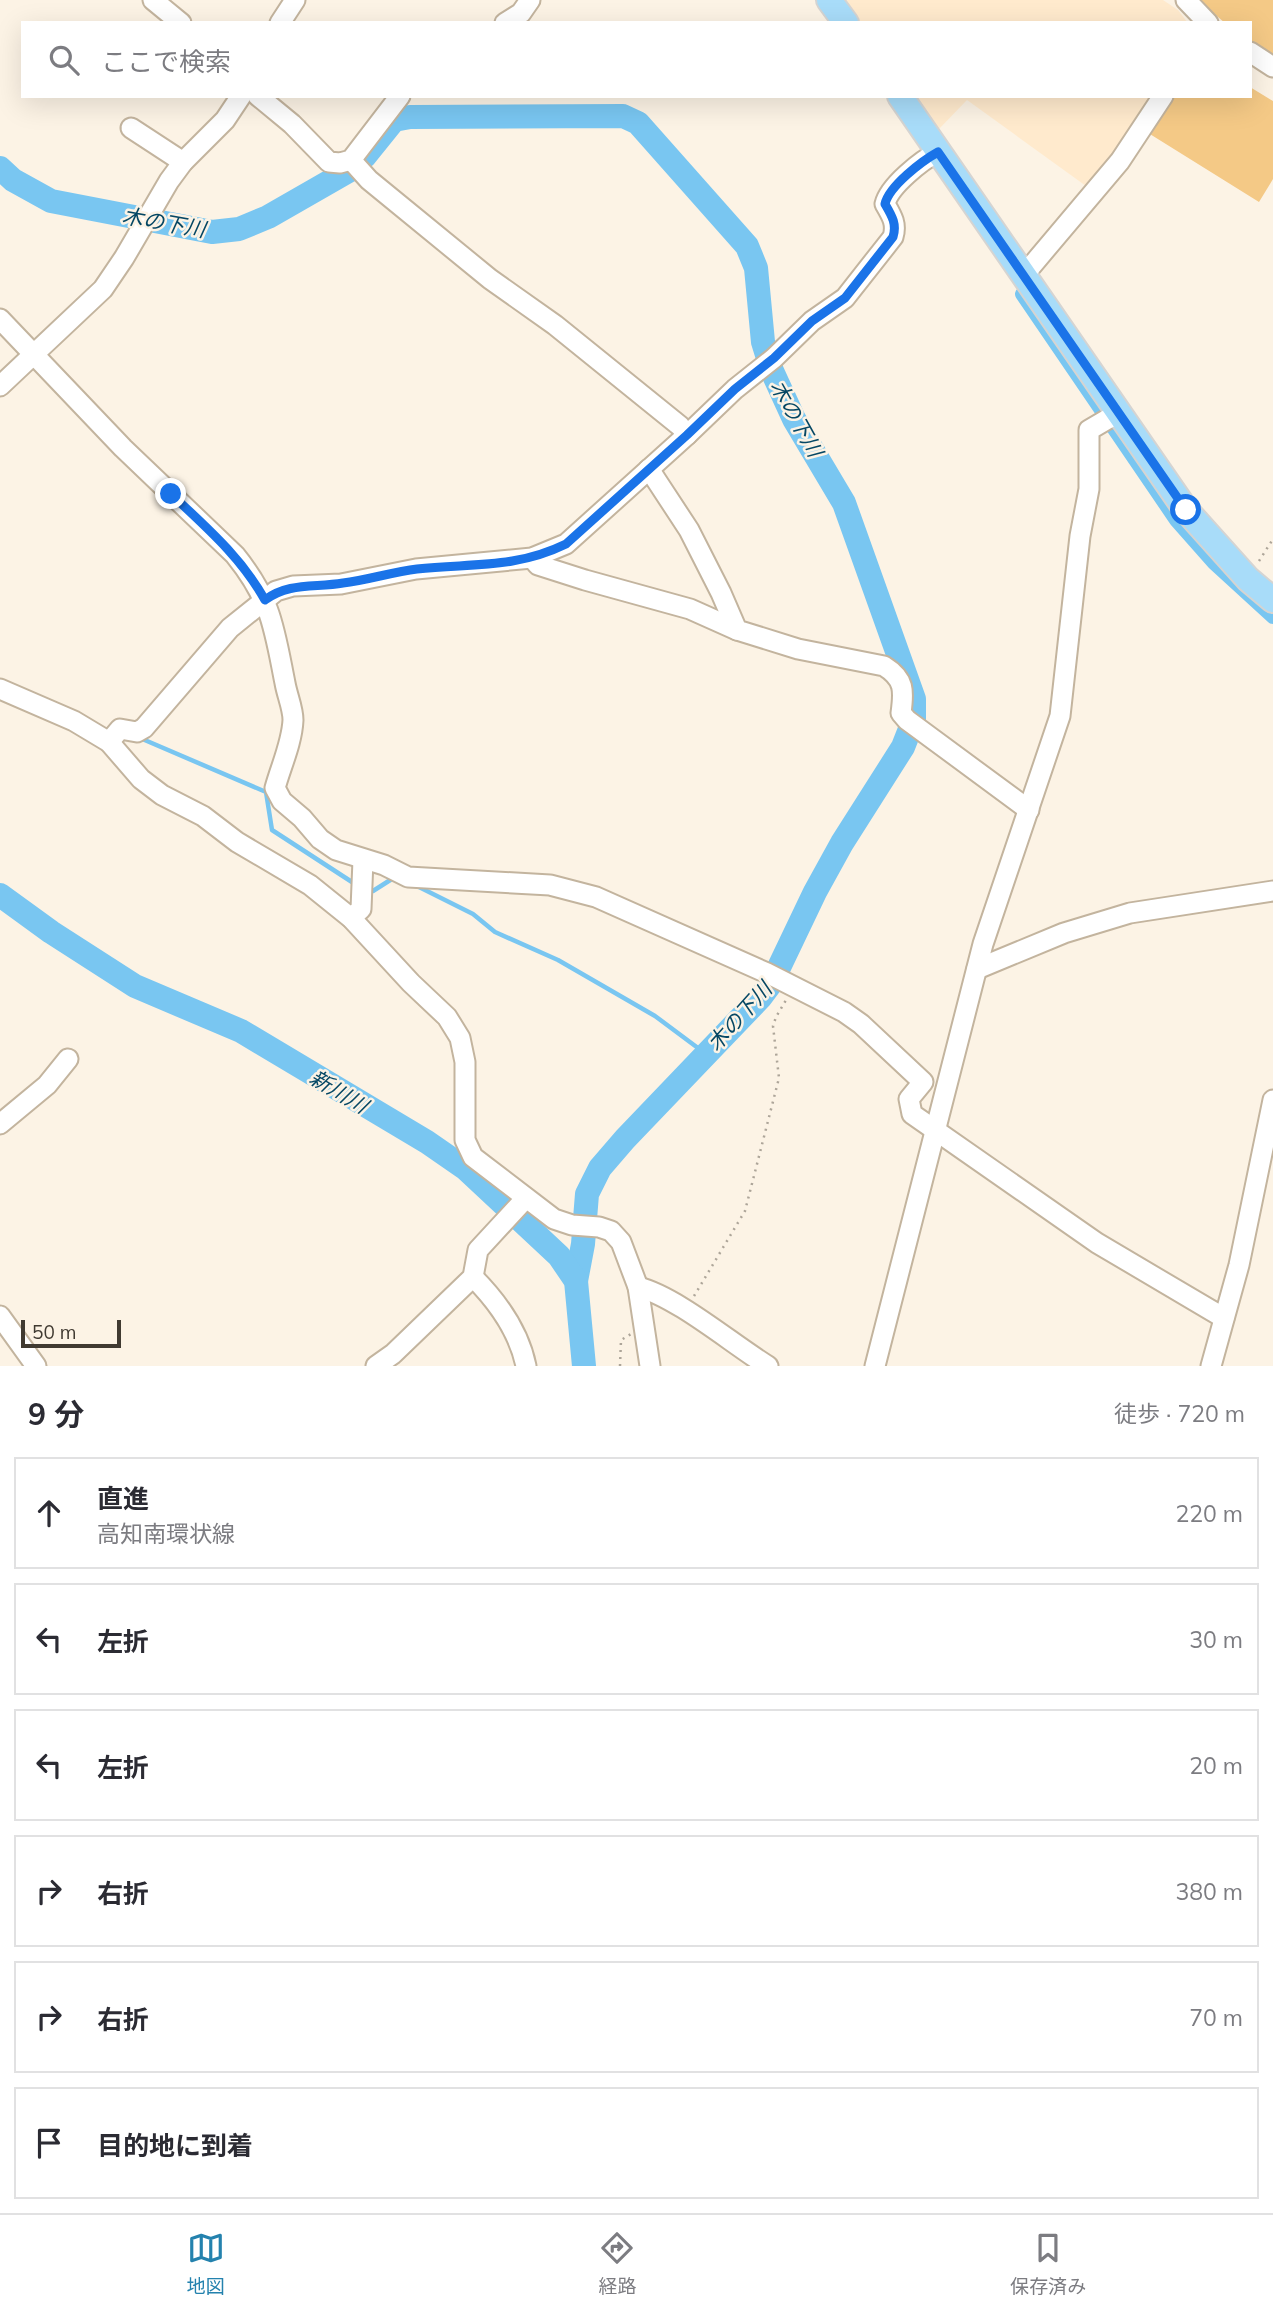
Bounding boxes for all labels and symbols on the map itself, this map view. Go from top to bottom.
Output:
water label: 木の下川 [120,202,210,242]
water label: 木の下川 [765,375,830,463]
route end [155,478,186,509]
route start [1170,494,1201,525]
water label: 木の下川 [701,975,778,1056]
water label: 新川川 [305,1064,374,1119]
scale bar [21,1317,121,1349]

